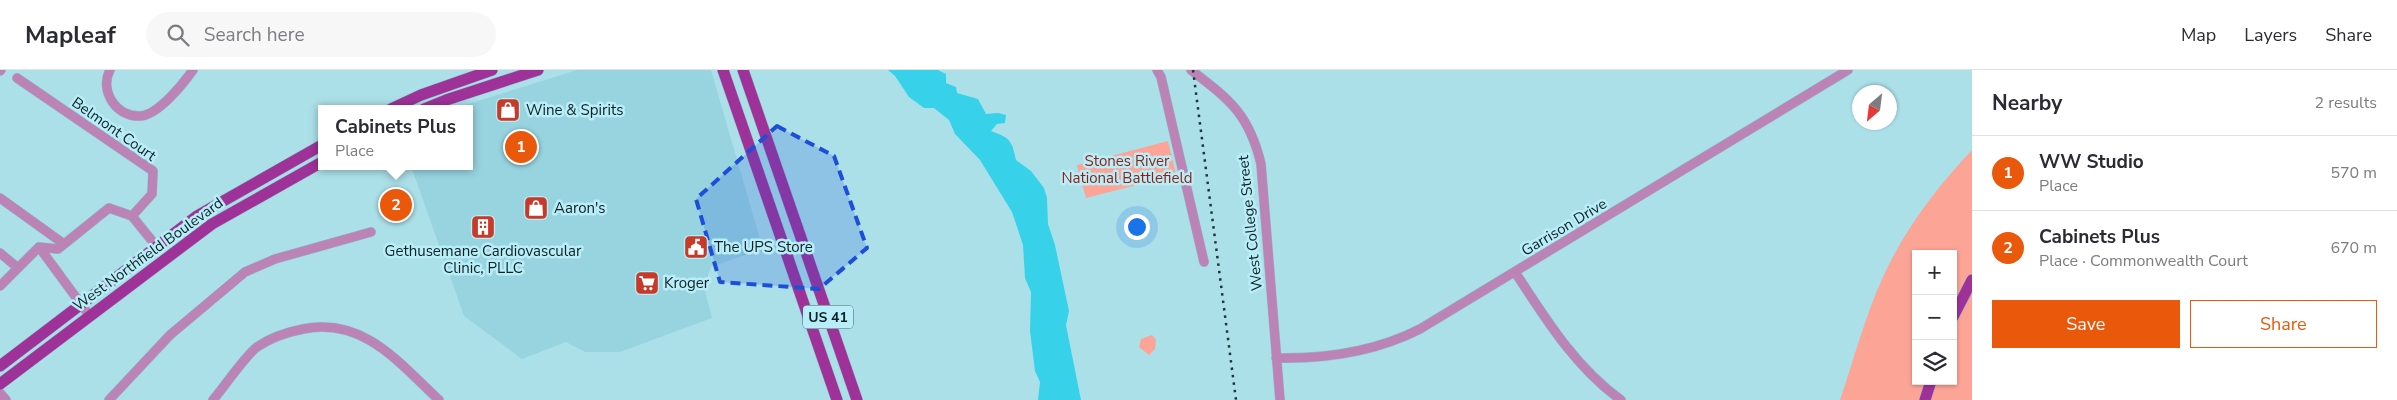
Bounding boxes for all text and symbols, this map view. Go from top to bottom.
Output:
search box [146,12,496,57]
text: Mapleaf [25,19,116,51]
icon: search [164,21,192,49]
text: Search here [204,22,305,48]
text: Map [2181,23,2216,47]
text: Layers [2244,23,2297,47]
text: Share [2325,23,2372,47]
north arrow [1852,85,1897,130]
text: Nearby [1992,89,2062,117]
street label: Belmont Court [68,92,161,166]
text: 2 results [2315,92,2377,114]
shop icon: Wine & Spirits [495,97,521,123]
place label: Wine & Spirits [526,100,623,120]
popup [318,105,473,170]
text: Cabinets Plus [335,114,456,140]
pin: 1 [505,128,537,166]
text: Place [335,140,374,162]
text: WW Studio [2039,149,2144,175]
park label: Stones River National Battlefield [1061,151,1193,188]
street label: West College Street [1233,154,1267,292]
text: 1 [2003,162,2013,184]
text: 570 m [2330,162,2377,184]
text: Place [2039,175,2078,197]
pin: 2 [380,186,412,224]
street label: West Northfield Boulevard [69,193,227,315]
street label: Garrison Drive [1517,194,1611,260]
shop icon: Aaron's [523,195,549,221]
place label: Aaron's [554,198,606,218]
building icon: Gethusemane Cardiovascular Clinic, PLLC [470,214,496,240]
your location [1124,214,1150,240]
text: Cabinets Plus [2039,224,2160,250]
public building icon: The UPS Store [683,234,709,260]
place label: The UPS Store [714,237,813,257]
text: 2 [2003,237,2013,259]
text: 670 m [2330,237,2377,259]
place label: Gethusemane Cardiovascular Clinic, PLLC [385,241,582,278]
map controls [1912,250,1957,385]
button: + [1912,250,1957,295]
text: Place · Commonwealth Court [2039,250,2248,272]
supermarket icon: Kroger [634,270,660,296]
place label: Kroger [664,273,710,293]
button: − [1912,295,1957,340]
button: Save [1992,300,2180,348]
button: Share [2190,300,2377,348]
road number: US 41 [803,306,853,328]
button: layers [1912,340,1957,385]

